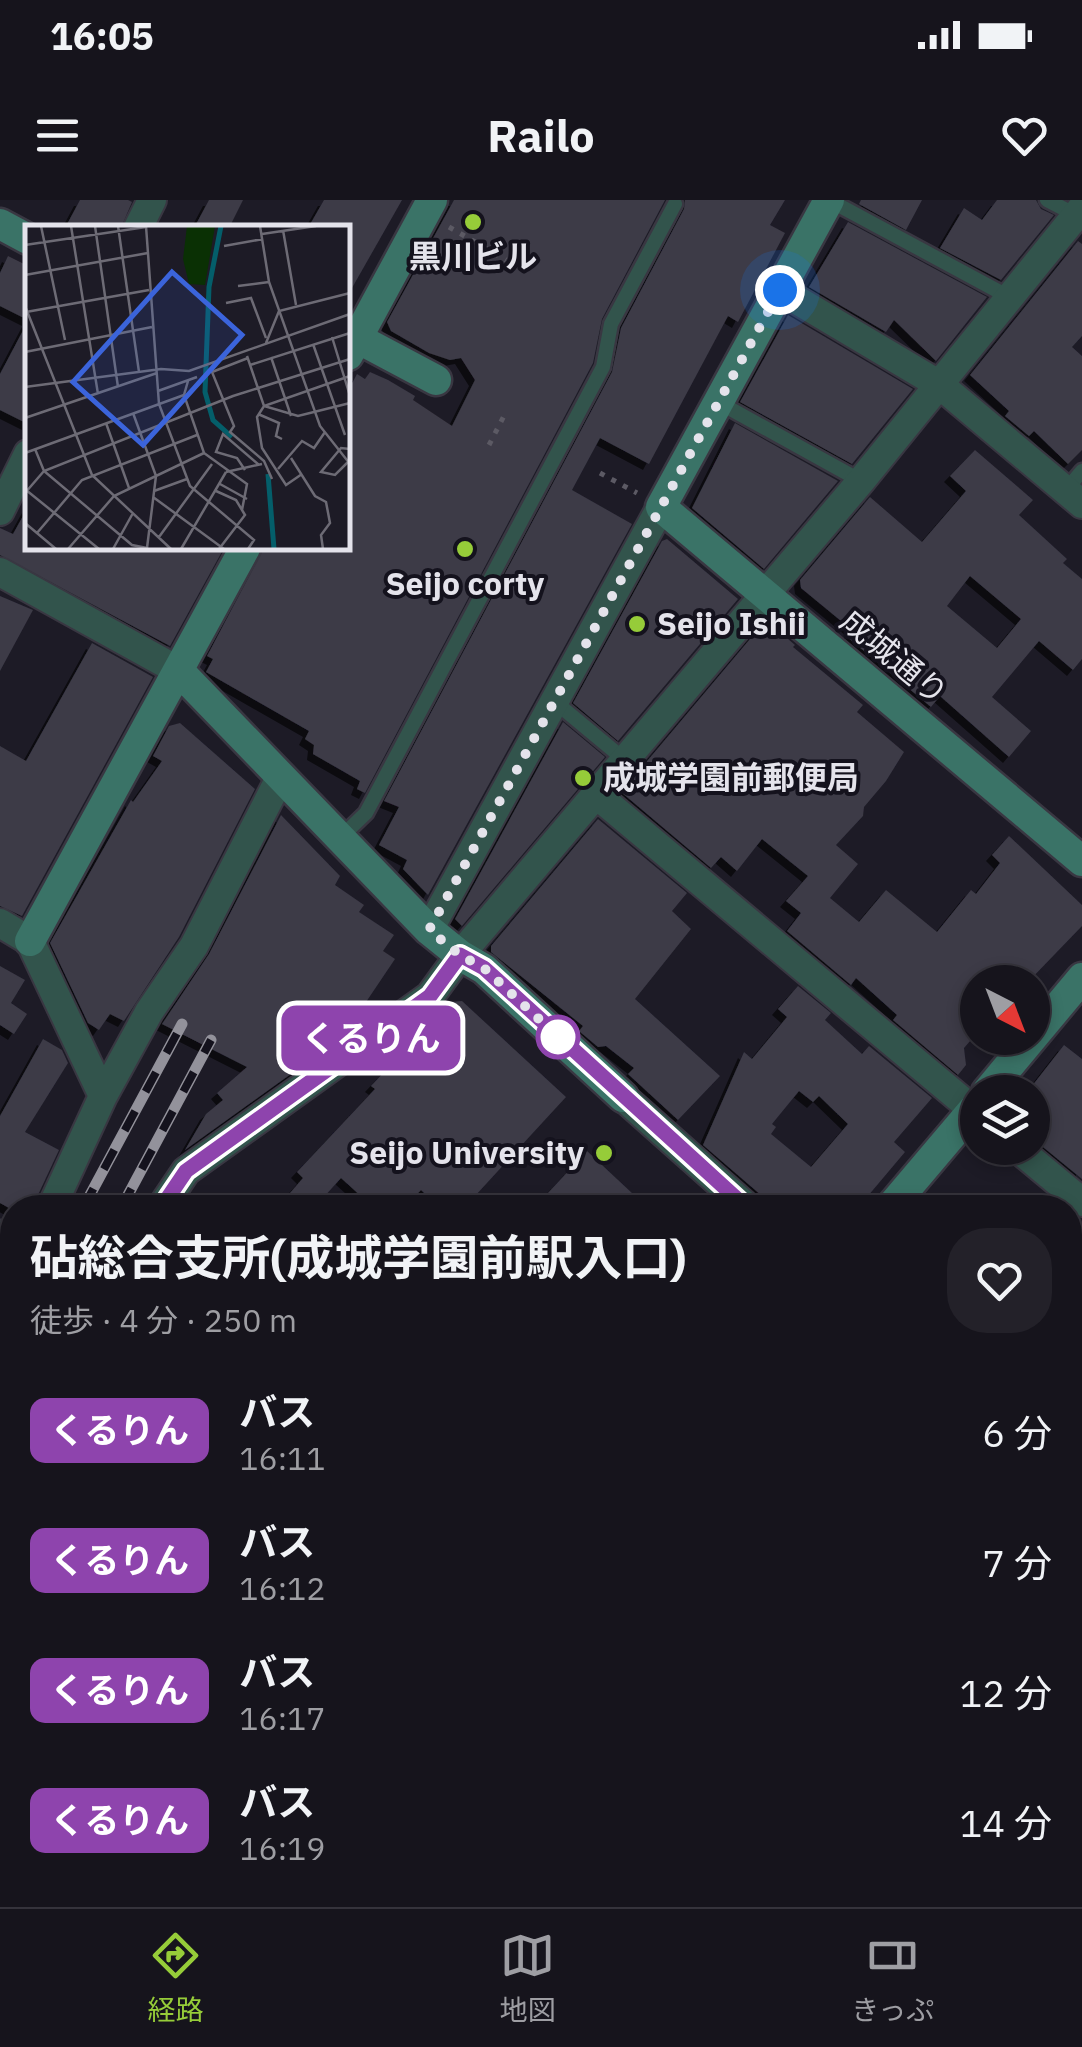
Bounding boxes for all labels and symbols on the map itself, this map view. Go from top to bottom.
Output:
marker: 黒川ビル [462,211,484,233]
inset map [25,225,350,550]
place label: 黒川ビル [409,235,537,277]
your location [755,265,805,315]
marker: Seijo corty [454,538,476,560]
place label: Seijo corty [386,562,544,604]
street label: 成城通り [832,599,957,713]
place label: Seijo Ishii [657,602,806,644]
marker: Seijo Ishii [626,613,648,635]
place label: 成城学園前郵便局 [603,756,859,798]
marker: 成城学園前郵便局 [572,767,594,789]
north arrow [960,965,1050,1055]
line badge: くるりん [301,1006,441,1070]
unlabelled marker [537,1016,579,1058]
place label: Seijo University [349,1131,584,1173]
marker: Seijo University [593,1142,615,1164]

